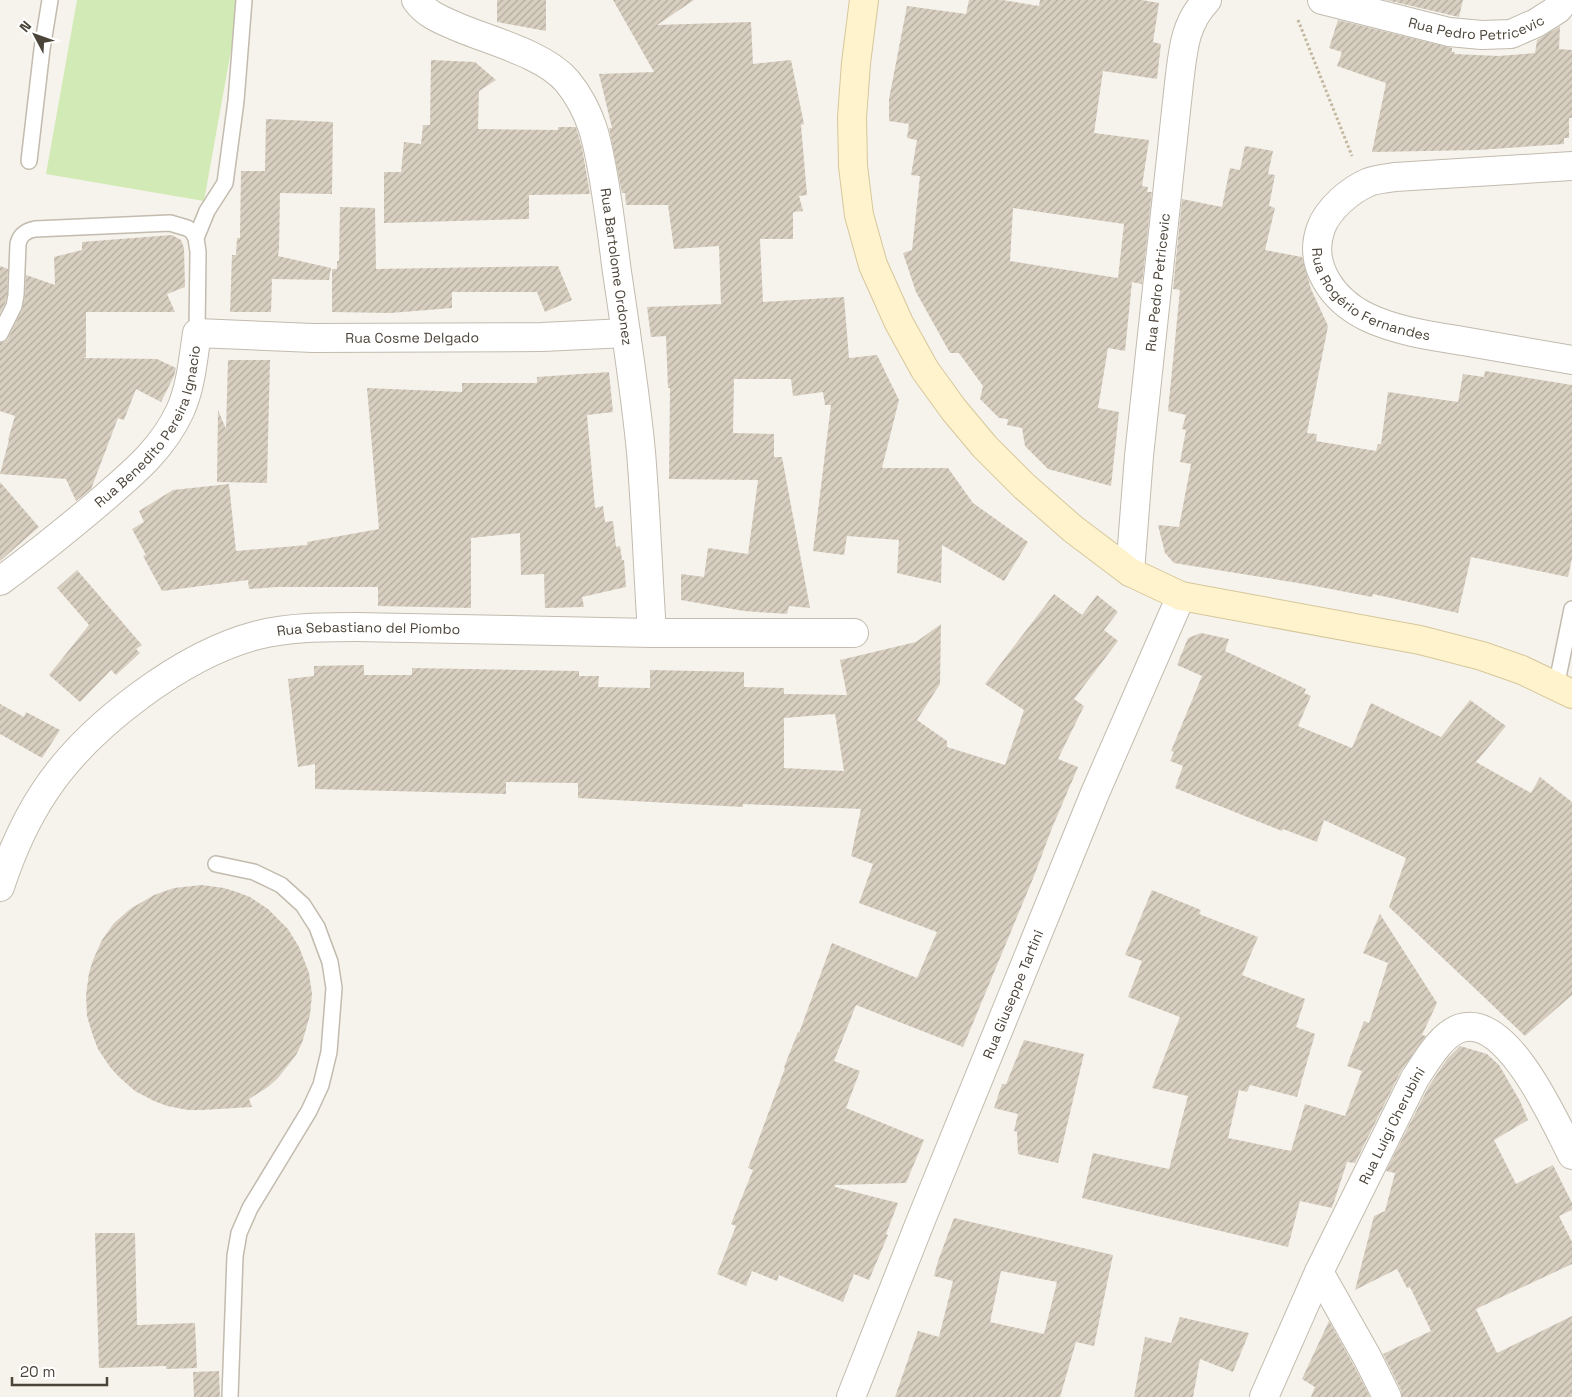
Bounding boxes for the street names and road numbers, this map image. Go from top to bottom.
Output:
street label: Rua Pedro Petricevic [1407,11,1548,44]
street label: Rua Bartolome Ordonez [596,187,637,346]
street label: Rua Pedro Petricevic [1141,212,1174,352]
street label: Rua Rogério Fernandes [1308,247,1432,344]
street label: Rua Cosme Delgado [345,328,479,347]
street label: Rua Benedito Pereira Ignacio [91,344,204,511]
street label: Rua Sebastiano del Piombo [275,618,460,640]
street label: Rua Giuseppe Tartini [979,927,1047,1062]
street label: Rua Luigi Cherubini [1355,1064,1429,1187]

